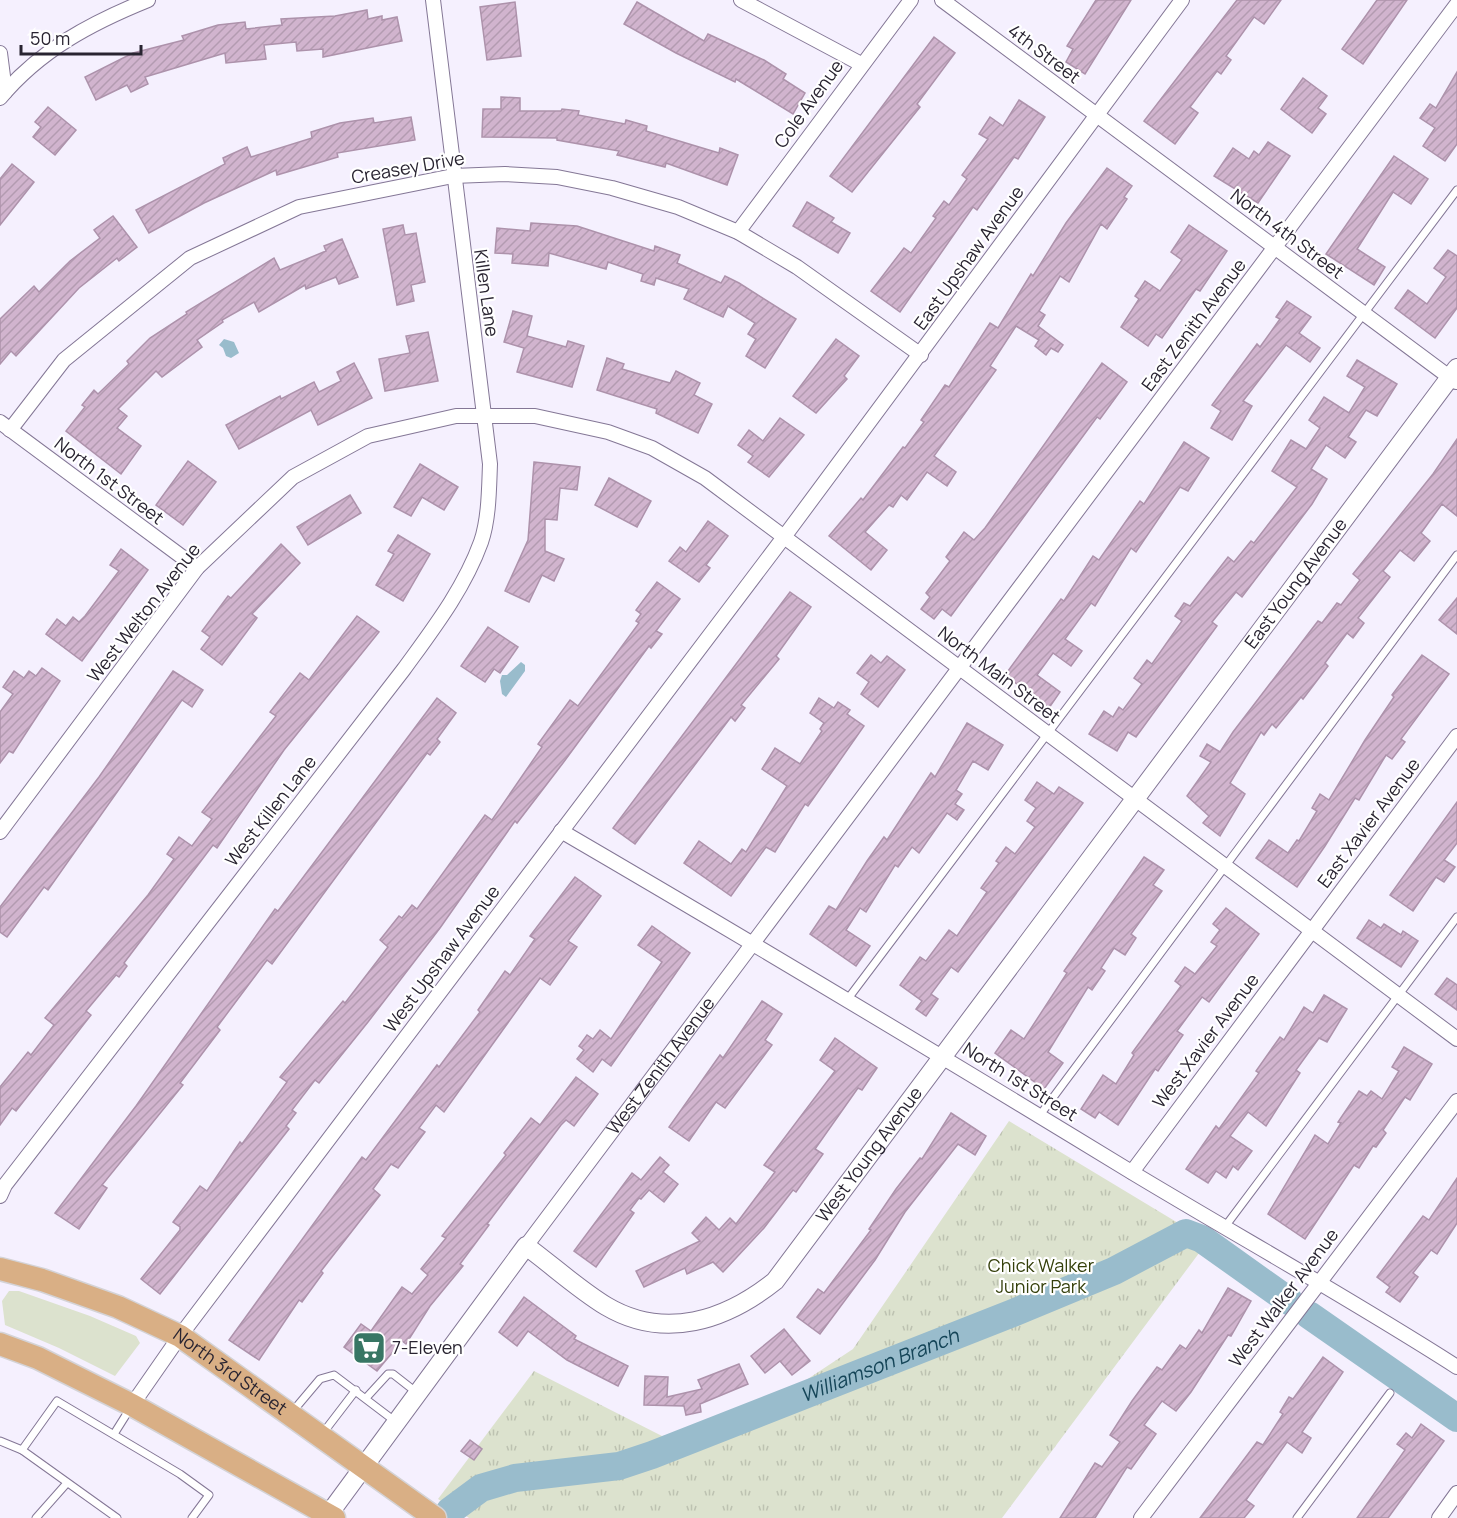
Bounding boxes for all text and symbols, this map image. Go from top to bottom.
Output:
scale bar [21,18,141,56]
street label: 4th Street [1003,18,1086,88]
text: 50 m [30,26,70,50]
street label: Cole Avenue [768,54,848,152]
street label: Creasey Drive [349,145,466,189]
street label: East Upshaw Avenue [908,181,1029,334]
street label: North 4th Street [1226,183,1349,284]
street label: Killen Lane [469,248,505,338]
street label: East Zenith Avenue [1136,253,1251,395]
street label: North 1st Street [50,431,169,529]
street label: East Young Avenue [1239,513,1352,653]
street label: West Welton Avenue [81,538,205,687]
street label: North Main Street [933,620,1066,728]
street label: West Killen Lane [219,750,321,871]
street label: East Xavier Avenue [1311,753,1425,892]
street label: West Upshaw Avenue [378,880,505,1037]
street label: West Xavier Avenue [1147,968,1264,1113]
street label: West Zenith Avenue [601,992,720,1139]
street label: North 1st Street [959,1036,1082,1126]
street label: West Young Avenue [810,1082,927,1227]
street label: West Walker Avenue [1223,1223,1343,1372]
park label: Chick Walker Junior Park [988,1253,1095,1298]
water label: Williamson Branch [796,1321,964,1408]
street label: North 3rd Street [169,1322,292,1420]
supermarket icon: 7-Eleven [351,1330,387,1366]
place label: 7-Eleven [392,1335,463,1359]

